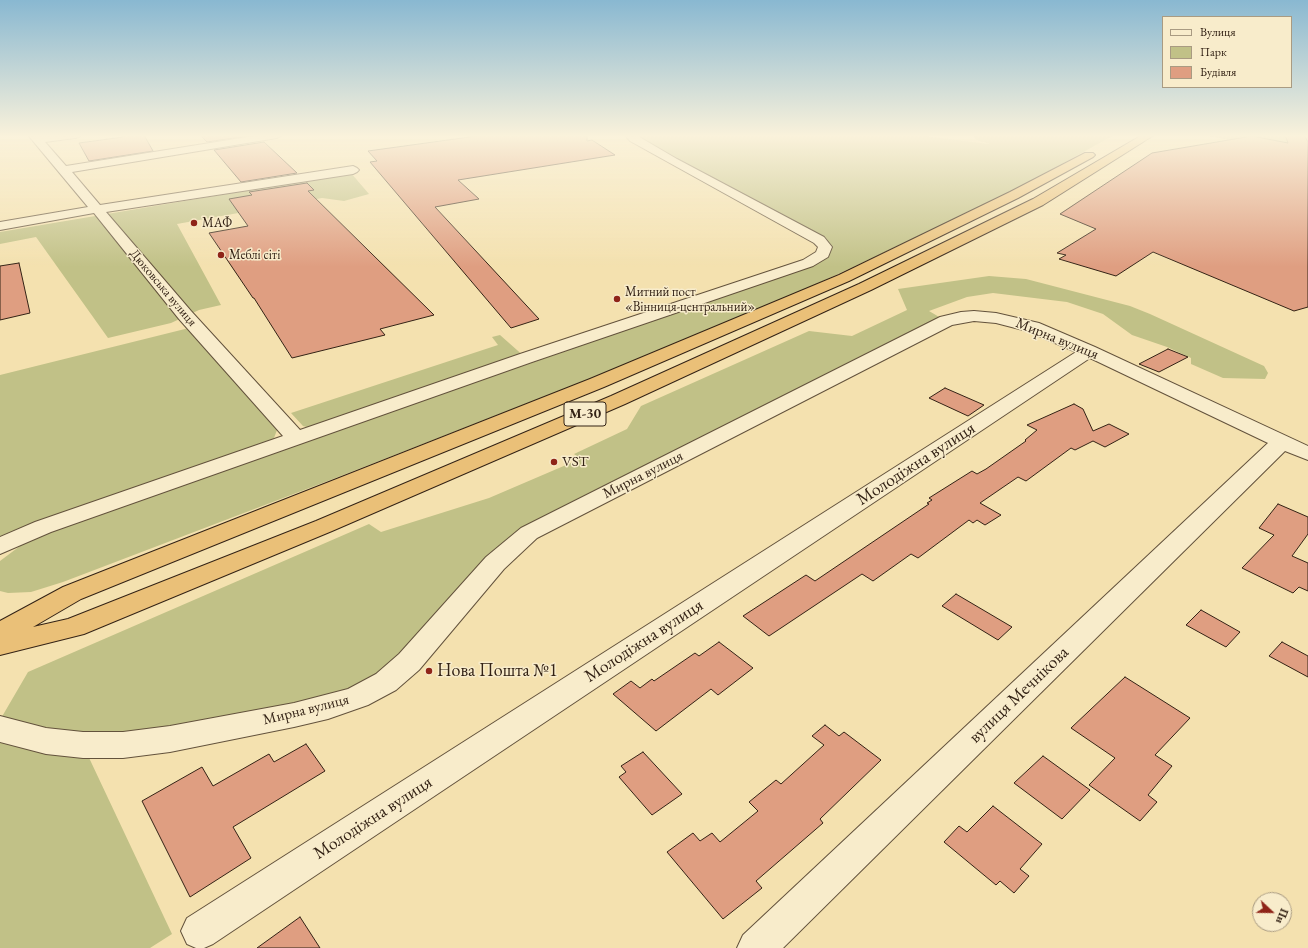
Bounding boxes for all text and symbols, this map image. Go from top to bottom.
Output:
legend [1162,16,1292,88]
text: Вулиця [1200,24,1236,40]
text: Парк [1200,44,1227,60]
text: Будівля [1200,64,1236,80]
place label: МАФ [202,215,232,231]
marker: МАФ [189,218,199,228]
street label: Дюковська вулиця [126,246,200,330]
place label: Меблі сіті [229,247,280,263]
marker: Меблі сіті [216,250,226,260]
place label: Митний пост «Вінниця-центральний» [625,284,755,315]
marker: Митний пост «Вінниця-центральний» [612,294,622,304]
street label: Мирна вулиця [1013,314,1101,364]
road number: М-30 [564,402,606,426]
street label: Молодіжна вулиця [853,418,979,510]
street label: Мирна вулиця [600,447,686,503]
place label: VST [562,453,589,471]
marker: VST [549,457,559,467]
street label: Молодіжна вулиця [581,595,707,687]
street label: вулиця Мечнікова [965,642,1073,748]
place label: Нова Пошта №1 [437,660,558,682]
marker: Нова Пошта №1 [424,666,434,676]
street label: Мирна вулиця [261,691,351,729]
street label: Молодіжна вулиця [310,772,436,864]
north arrow [1252,892,1292,932]
text: Пн [1273,907,1292,926]

